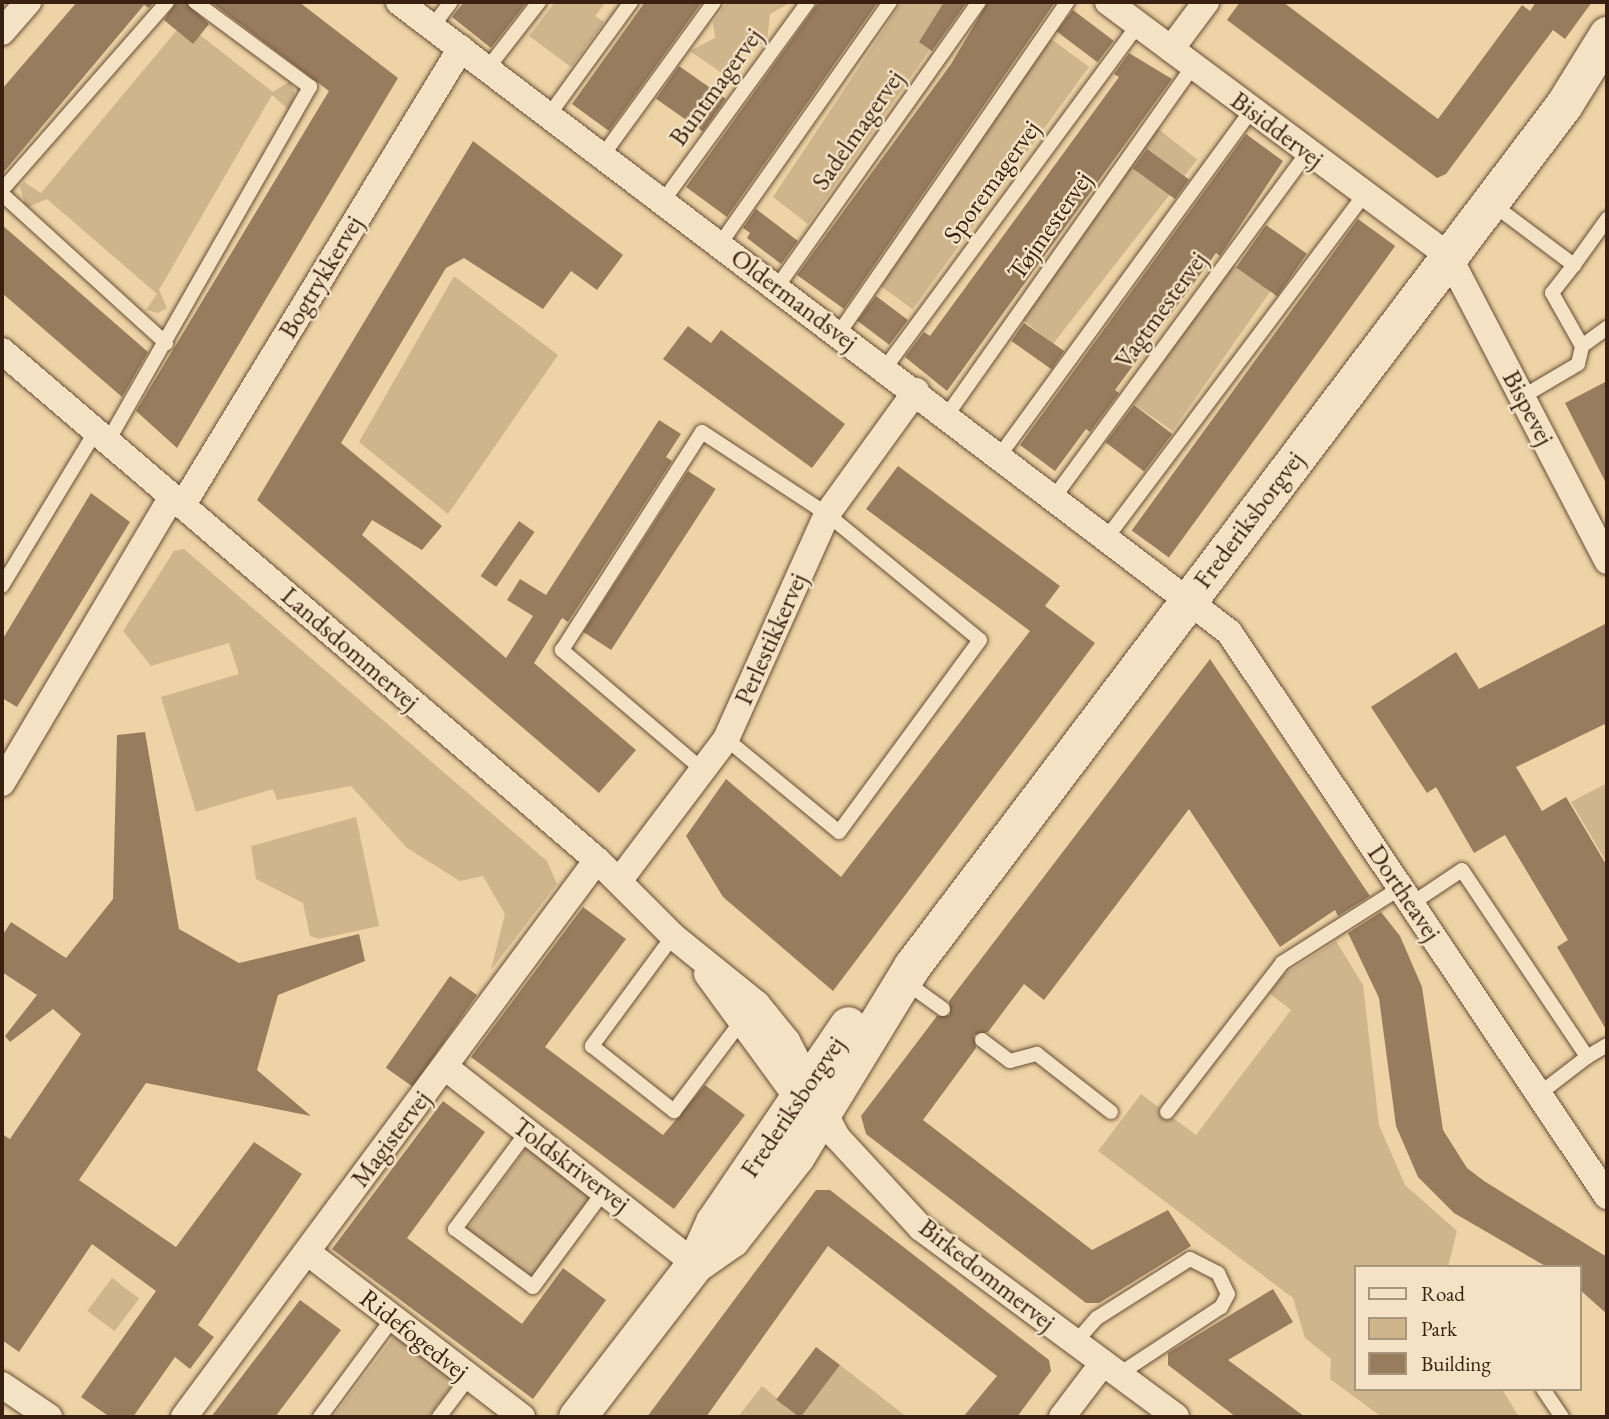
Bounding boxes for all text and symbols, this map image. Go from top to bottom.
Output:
street label: Buntmagervej [663,22,769,152]
street label: Sadelmagervej [805,64,911,196]
street label: Bisiddervej [1224,85,1330,175]
street label: Sporemagervej [937,114,1047,250]
street label: Tøjmestervej [1001,166,1099,286]
street label: Bogtrykkervej [272,210,370,344]
street label: Oldermandsvej [724,242,864,358]
street label: Vagtmestervej [1108,245,1214,375]
street label: Bispevej [1495,365,1561,451]
street label: Frederiksborgvej [1187,445,1311,595]
street label: Perlestikkervej [728,568,814,710]
street label: Landsdommervej [275,581,425,717]
street label: Dortheavej [1360,839,1448,947]
street label: Frederiksborgvej [734,1030,852,1184]
street label: Magistervej [345,1084,437,1194]
street label: Toldskrivervej [506,1111,636,1219]
street label: Birkedommervej [913,1212,1061,1338]
legend [1354,1265,1581,1391]
text: Road [1421,1280,1465,1307]
street label: Ridefogedvej [353,1283,475,1387]
text: Park [1421,1315,1457,1342]
text: Building [1421,1350,1491,1377]

